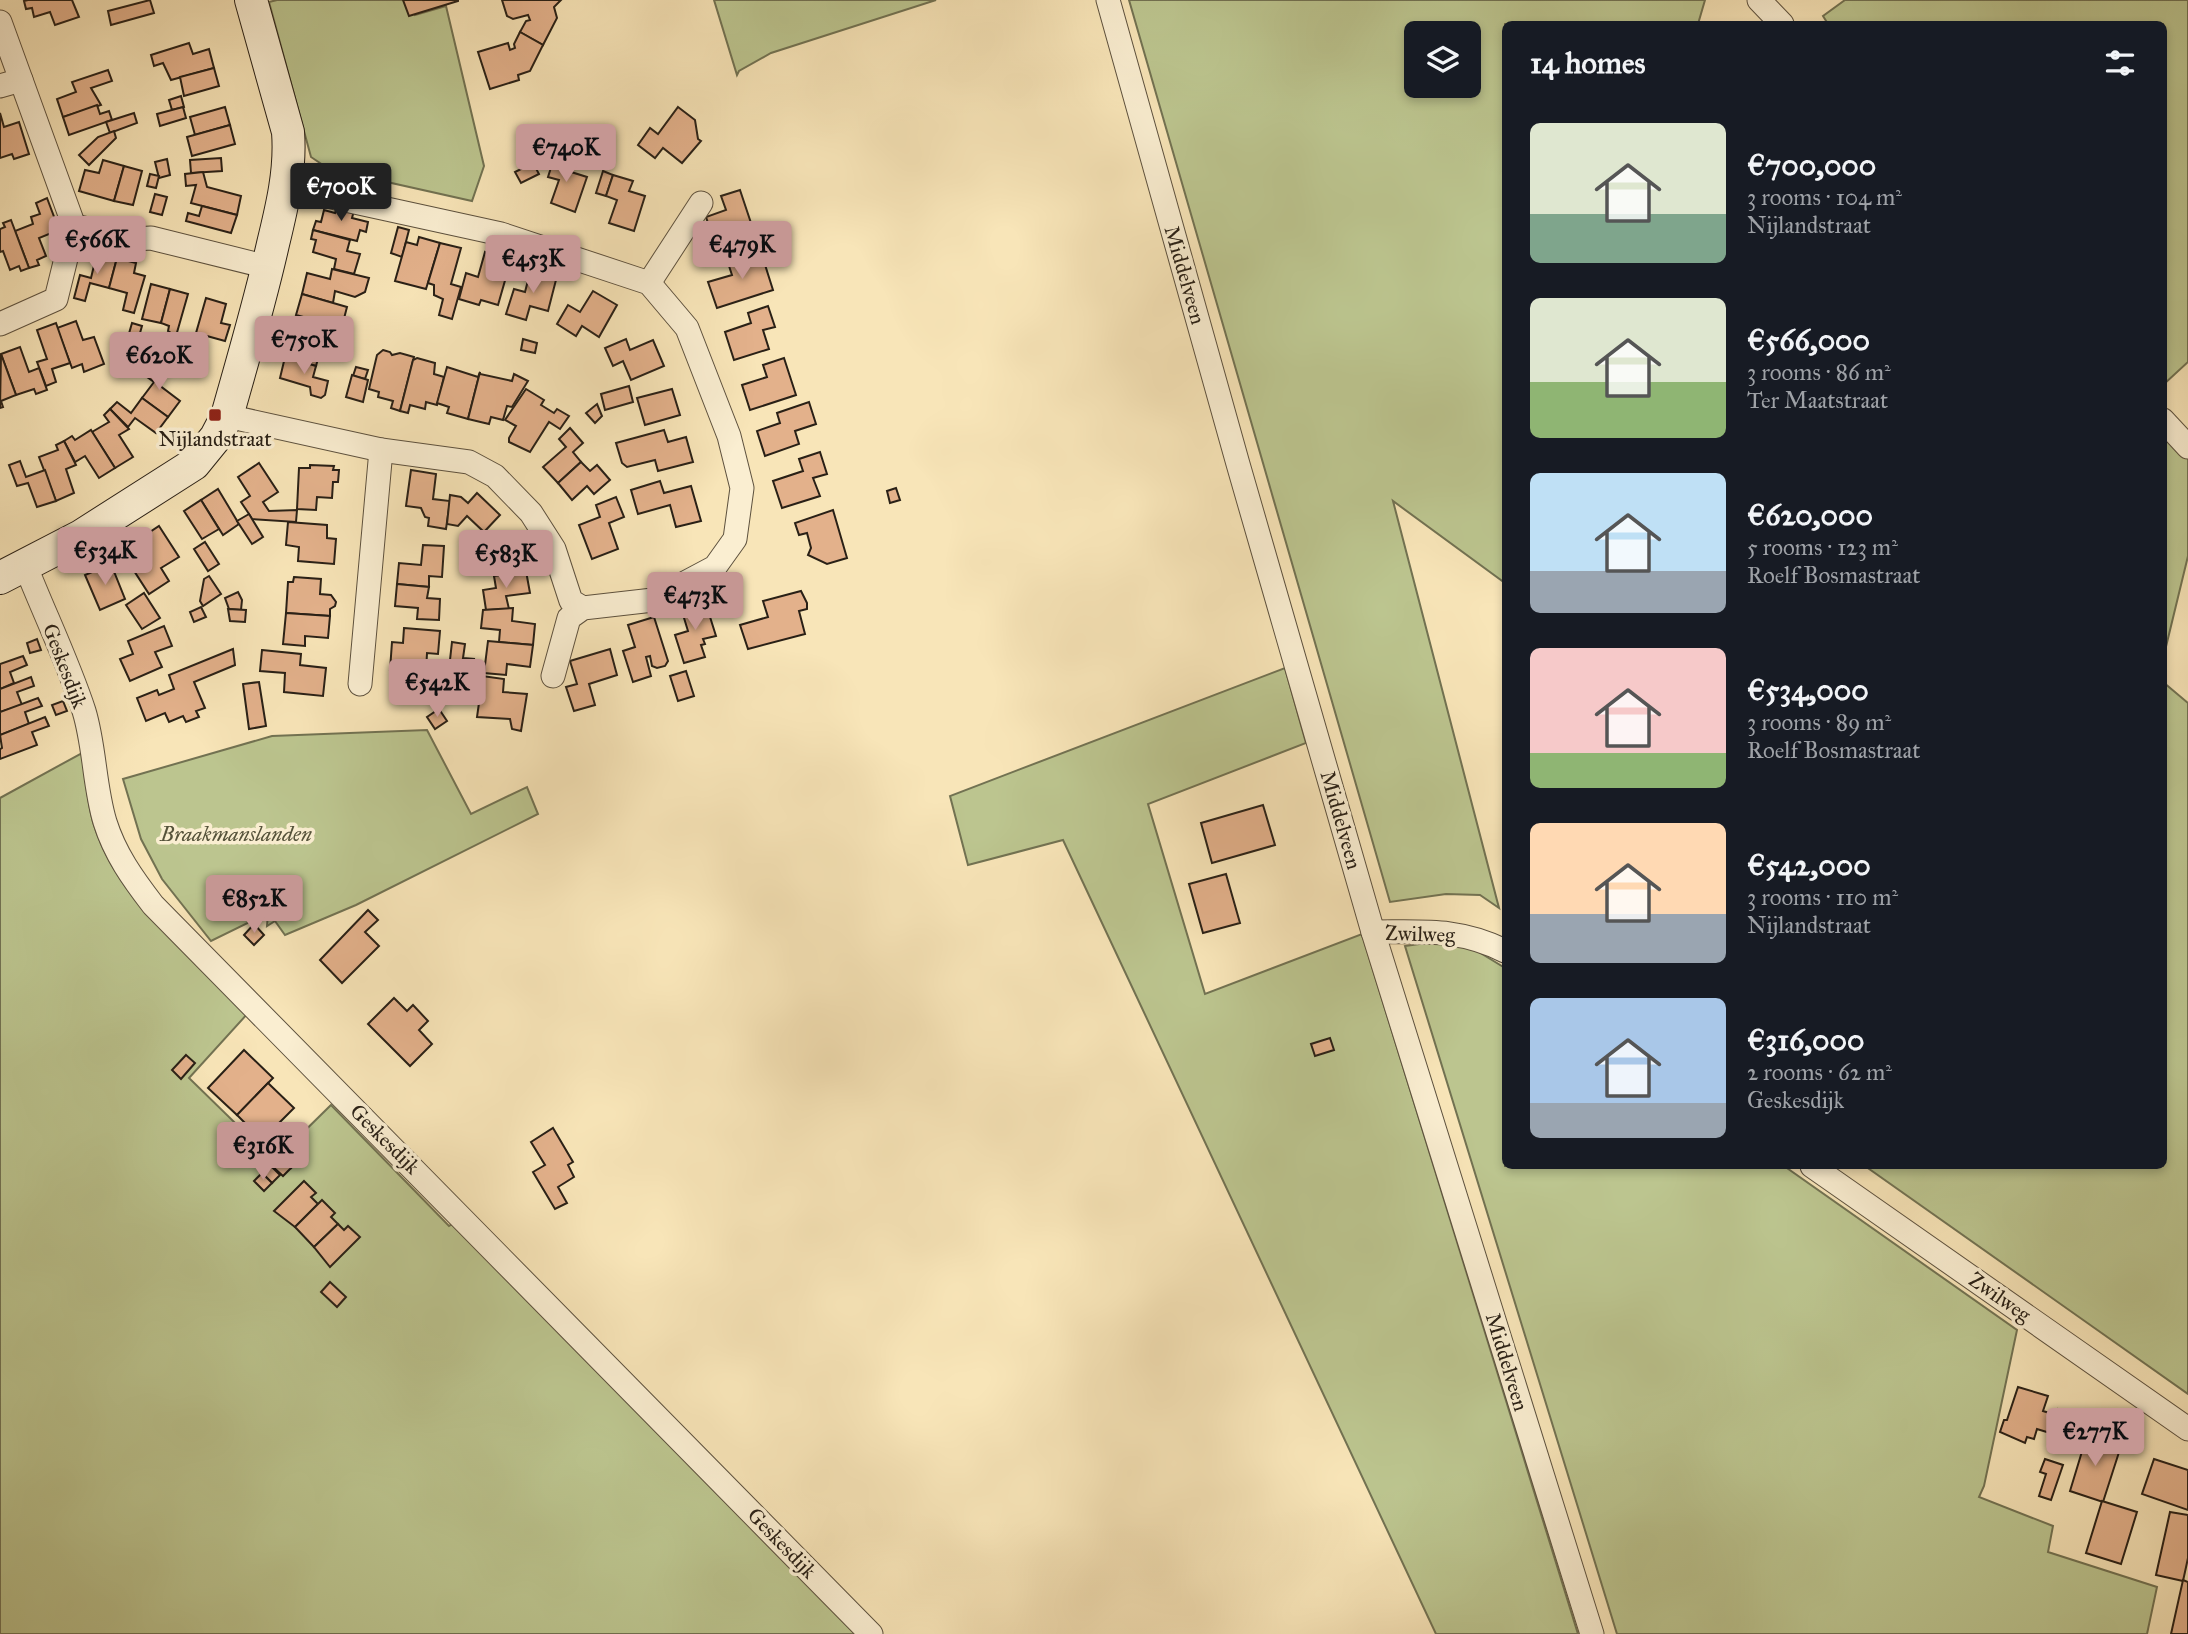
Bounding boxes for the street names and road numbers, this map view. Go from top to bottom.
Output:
street label: Middelveen [1159,223,1211,327]
street label: Geskesdijk [37,620,93,712]
street label: Middelveen [1315,768,1367,872]
street label: Zwilweg [1385,920,1456,948]
street label: Geskesdijk [344,1098,426,1180]
street label: Zwilweg [1964,1266,2036,1328]
street label: Middelveen [1480,1310,1534,1414]
street label: Geskesdijk [742,1502,822,1584]

